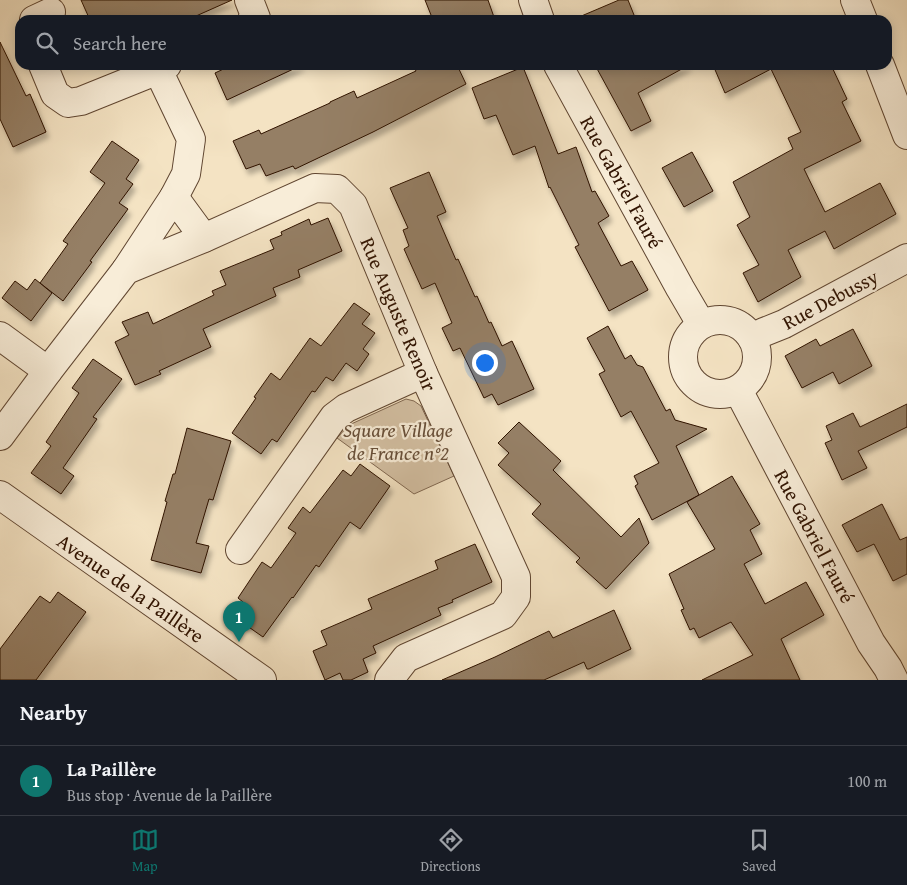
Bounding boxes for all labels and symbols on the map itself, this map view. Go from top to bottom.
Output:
street label: Rue Gabriel Fauré [573,110,671,254]
street label: Rue Auguste Renoir [353,232,445,396]
street label: Rue Debussy [777,262,883,336]
your location [472,350,498,376]
park label: Square Village de France n°2 [343,415,453,467]
street label: Rue Gabriel Fauré [767,464,863,608]
street label: Avenue de la Paillère [52,526,210,650]
pin: 1 [223,601,255,642]

